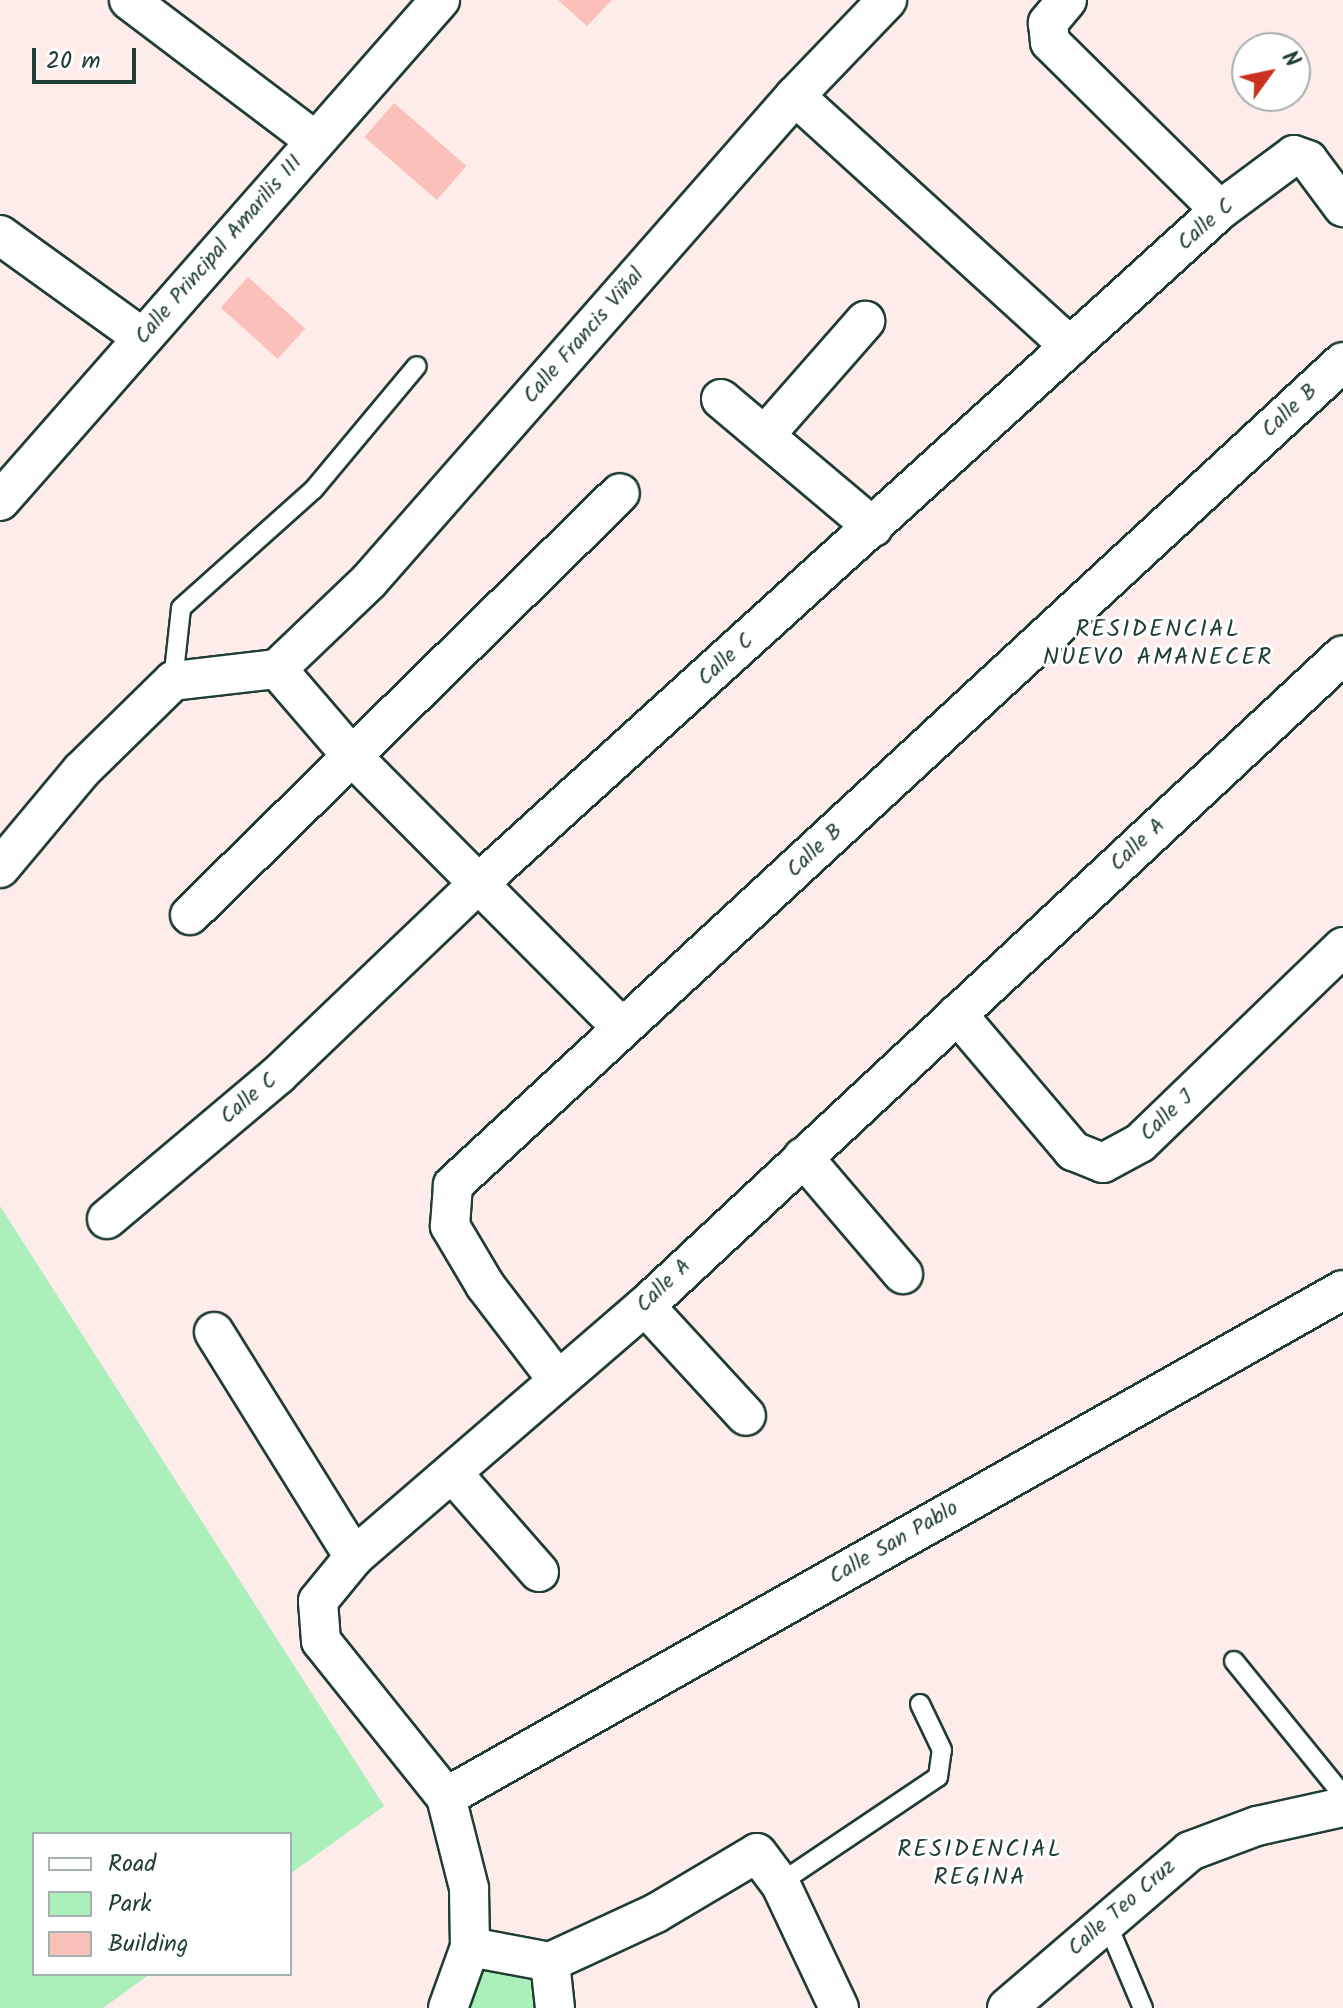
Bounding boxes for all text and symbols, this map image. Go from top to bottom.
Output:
scale bar [36,32,140,82]
north arrow [1231,32,1311,112]
text: 20 m [46,42,101,81]
text: N [1271,44,1308,75]
street label: Calle Principal Amarilis III [130,150,308,350]
street label: Calle C [1172,193,1240,257]
street label: Calle Francis Viñal [518,263,650,409]
street label: Calle B [1256,378,1324,444]
district label: RESIDENCIAL NUEVO AMANECER [1043,616,1273,672]
street label: Calle C [693,628,759,692]
street label: Calle A [1105,813,1171,877]
street label: Calle B [781,818,849,884]
street label: Calle C [215,1068,283,1130]
street label: Calle J [1135,1085,1199,1147]
street label: Calle A [631,1253,697,1319]
street label: Calle San Pablo [825,1495,963,1591]
legend [32,1832,292,1976]
district label: RESIDENCIAL REGINA [897,1836,1063,1892]
text: Road [108,1845,156,1884]
street label: Calle Teo Cruz [1063,1854,1181,1962]
text: Park [108,1885,152,1924]
text: Building [108,1925,188,1964]

